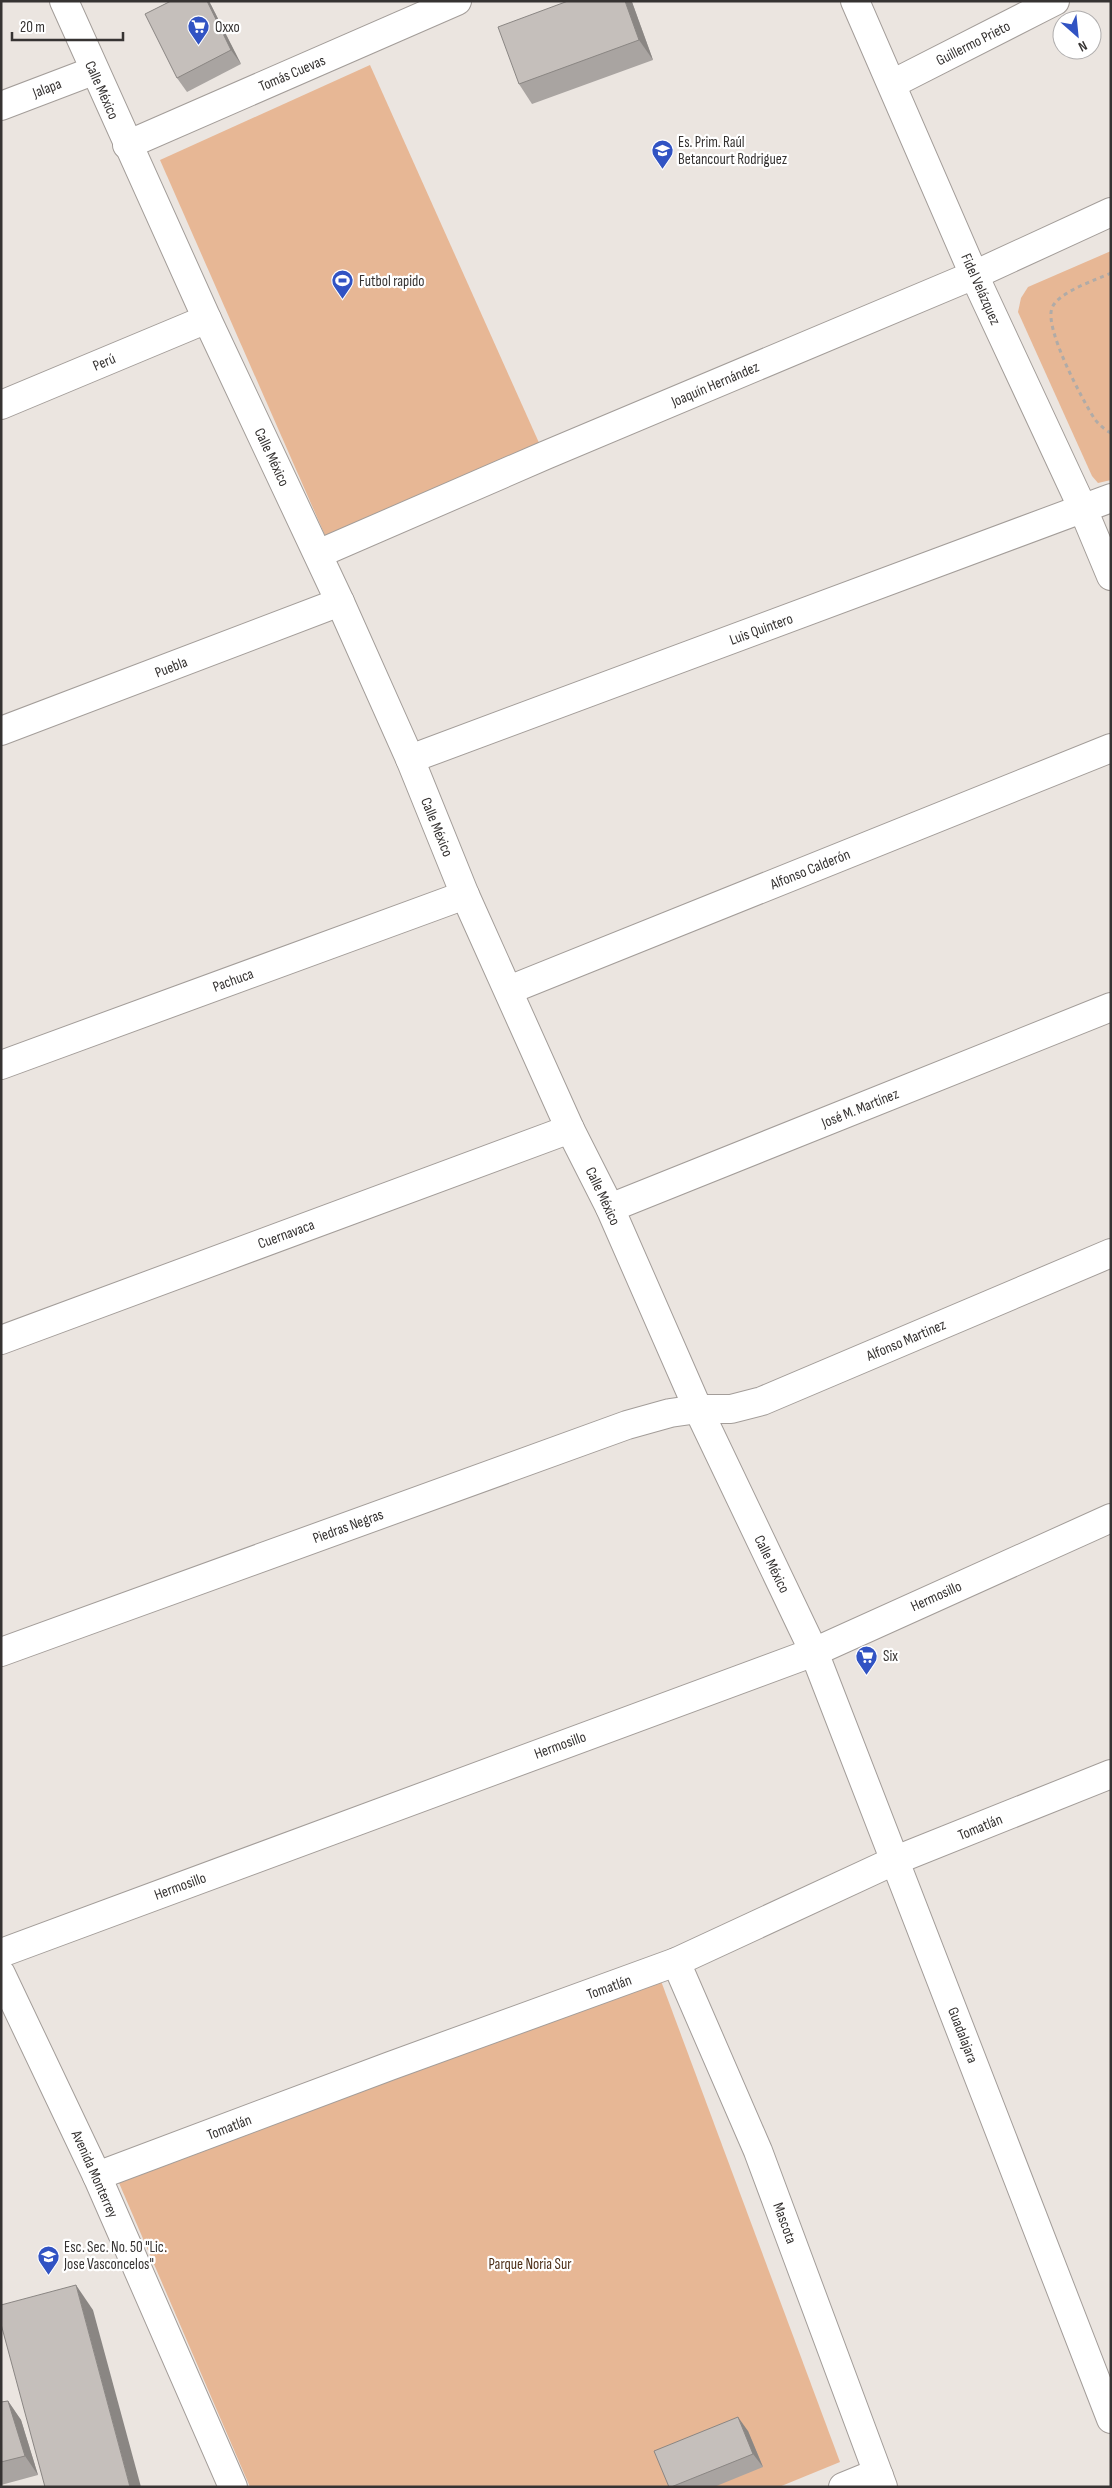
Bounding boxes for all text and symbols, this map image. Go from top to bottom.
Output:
scale bar [12,10,124,42]
north arrow [1052,10,1102,60]
supermarket icon: Oxxo [187,15,211,46]
street label: Guillermo Prieto [933,17,1014,70]
text: 20 m [20,18,45,37]
place label: Oxxo [215,18,240,37]
text: N [1075,37,1090,55]
street label: Tomás Cuevas [256,51,328,96]
street label: Calle México [80,58,123,122]
street label: Jalapa [29,74,65,103]
place label: Es. Prim. Raúl Betancourt Rodriguez [678,133,788,169]
school or university icon: Es. Prim. Raúl Betancourt Rodriguez [650,139,674,170]
street label: Fidel Velázquez [956,251,1005,328]
sports icon: Futbol rapido [331,269,355,300]
place label: Futbol rapido [359,272,424,291]
street label: Perú [90,349,118,376]
street label: Joaquín Hernández [668,357,762,412]
street label: Calle México [250,425,293,489]
street label: Luis Quintero [727,609,795,650]
street label: Puebla [152,653,190,682]
street label: Calle México [416,795,457,860]
street label: Alfonso Calderón [766,845,853,894]
street label: Pachuca [210,964,256,997]
street label: José M. Martínez [818,1084,902,1133]
street label: Calle México [581,1164,624,1228]
street label: Cuernavaca [255,1215,317,1253]
street label: Alfonso Martinez [863,1315,949,1366]
street label: Piedras Negras [310,1505,386,1548]
street label: Calle México [749,1532,794,1596]
street label: Hermosillo [908,1577,965,1616]
supermarket icon: Six [855,1644,879,1675]
place label: Six [883,1647,898,1666]
street label: Hermosillo [532,1727,589,1764]
street label: Tomatlán [955,1810,1005,1845]
street label: Hermosillo [152,1868,209,1905]
street label: Tomatlán [584,1971,634,2004]
street label: Guadalajara [943,2004,982,2066]
street label: Tomatlán [204,2110,254,2145]
street label: Avenida Monterrey [66,2127,122,2221]
street label: Mascota [768,2200,801,2247]
place label: Esc. Sec. No. 50 "Lic. Jose Vasconcelos" [63,2238,167,2274]
school or university icon: Esc. Sec. No. 50 "Lic. Jose Vasconcelos" [36,2244,60,2275]
park label: Parque Noria Sur [488,2255,572,2274]

